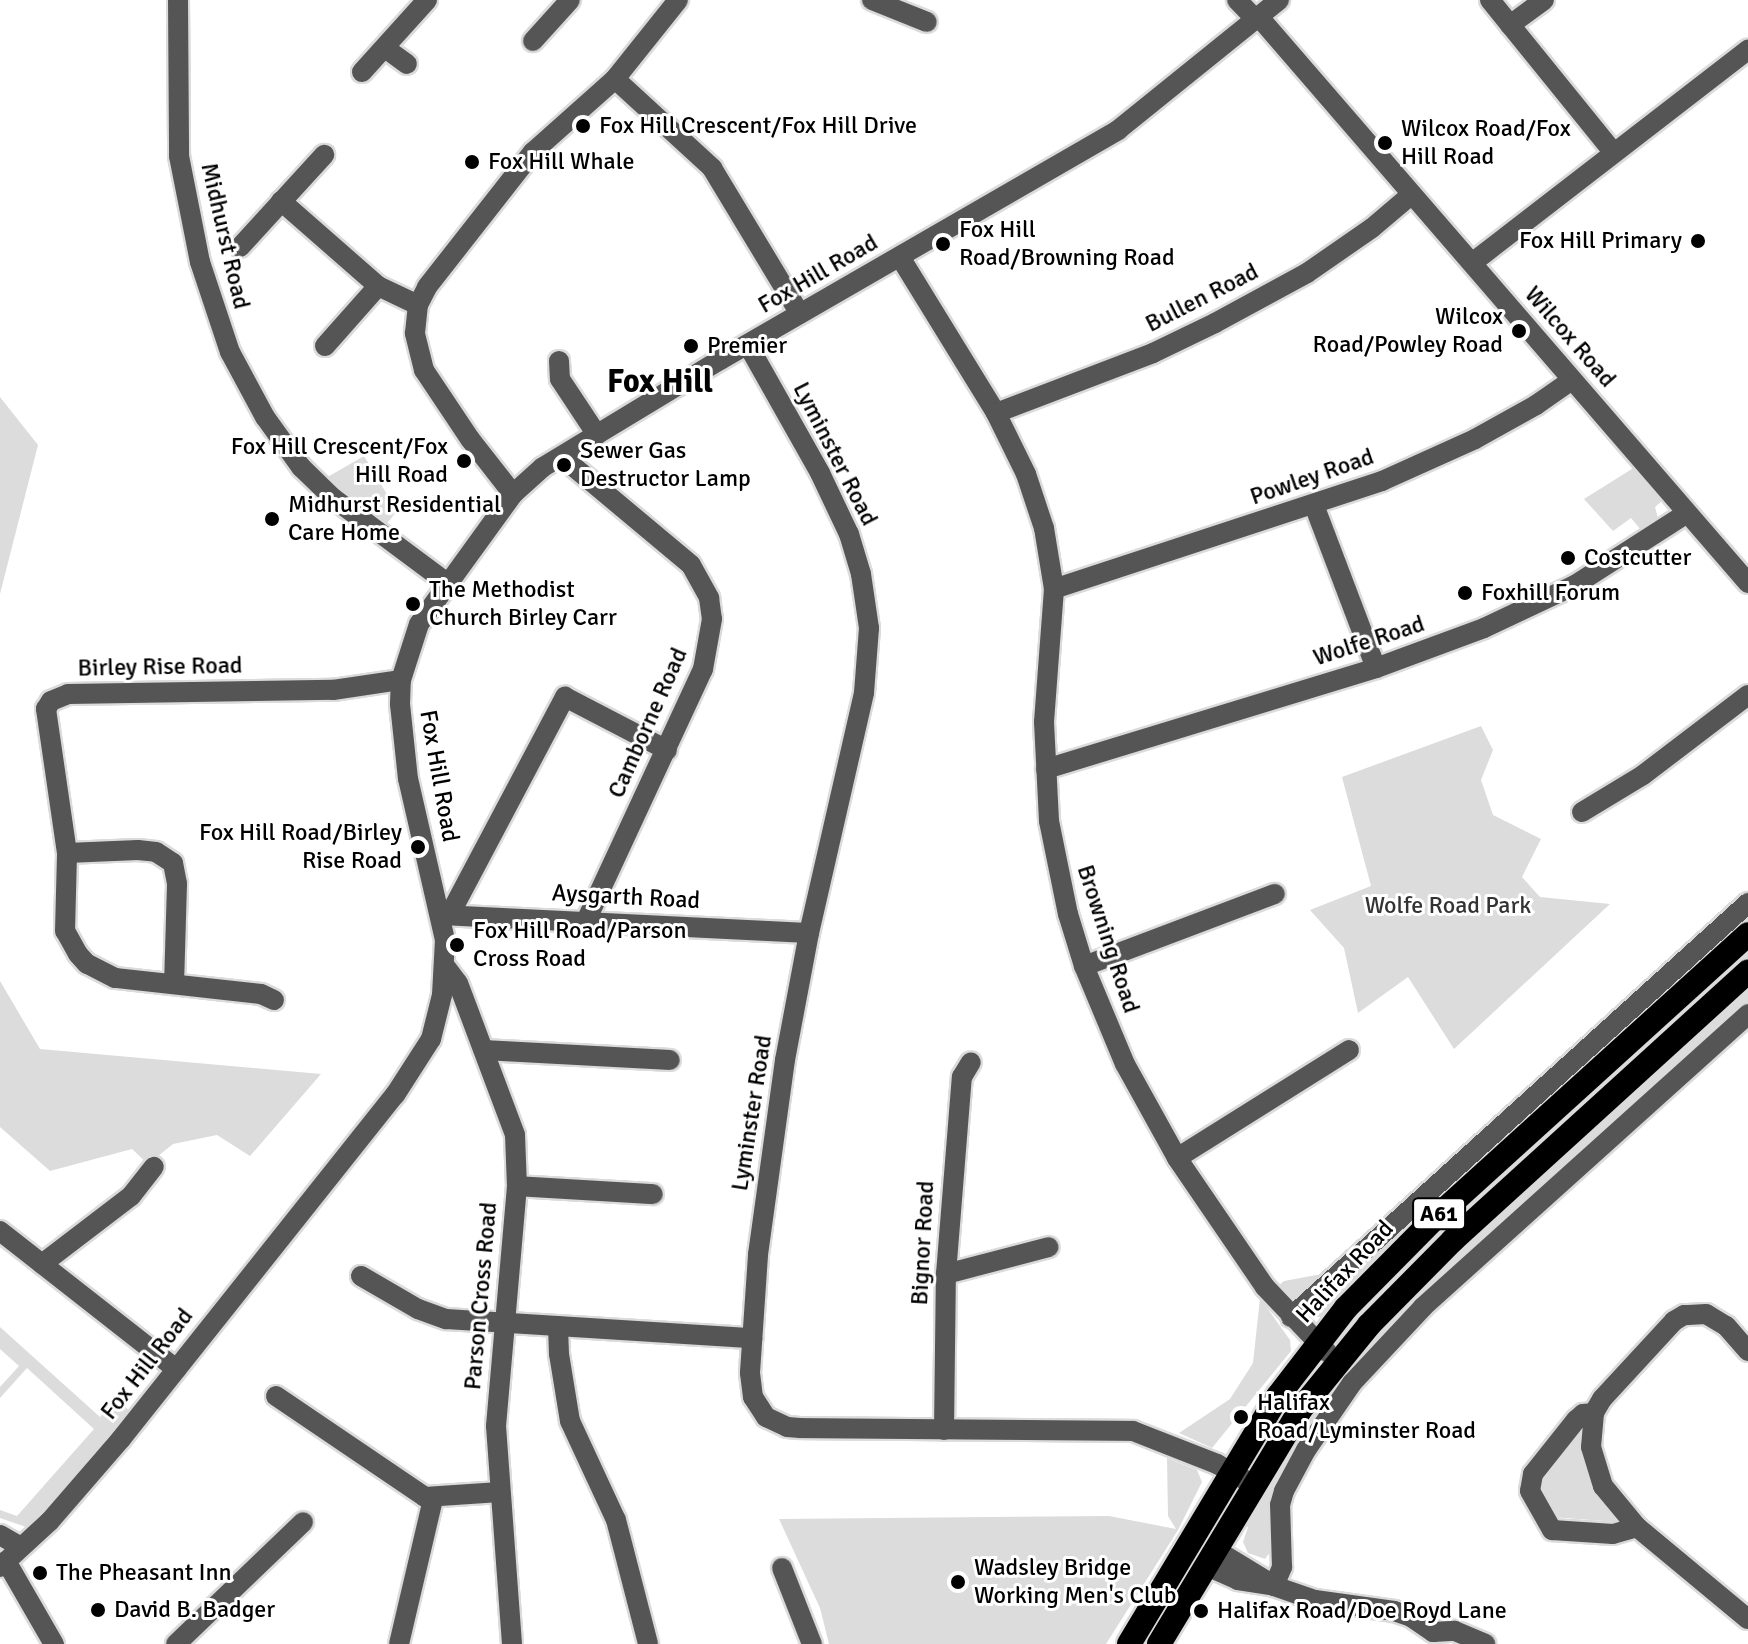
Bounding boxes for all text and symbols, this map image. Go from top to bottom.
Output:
place label: Fox Hill Crescent/Fox Hill Drive [599,112,917,140]
place label: Wilcox Road/Fox Hill Road [1401,115,1571,171]
marker: Fox Hill Crescent/Fox Hill Drive [574,117,592,135]
marker: Wilcox Road/Fox Hill Road [1376,134,1394,152]
place label: Fox Hill Whale [488,148,634,176]
marker: Fox Hill Whale [463,153,481,171]
street label: Midhurst Road [194,160,256,312]
place label: Fox Hill Road/Browning Road [959,216,1175,272]
place label: Fox Hill Primary [1519,227,1682,255]
street label: Fox Hill Road [753,228,883,320]
marker: Fox Hill Primary [1689,232,1707,250]
marker: Fox Hill Road/Browning Road [934,235,952,253]
street label: Bullen Road [1141,257,1263,339]
street label: Wilcox Road [1518,281,1622,393]
place label: Wilcox Road/Powley Road [1313,303,1503,359]
marker: Wilcox Road/Powley Road [1510,322,1528,340]
place label: Premier [707,332,787,360]
marker: Premier [682,337,700,355]
district label: Fox Hill [607,363,713,401]
street label: Lyminster Road [786,377,884,531]
place label: Fox Hill Crescent/Fox Hill Road [231,433,448,489]
place label: Sewer Gas Destructor Lamp [580,437,751,493]
street label: Powley Road [1246,442,1378,512]
marker: Fox Hill Crescent/Fox Hill Road [455,452,473,470]
marker: Sewer Gas Destructor Lamp [555,456,573,474]
place label: Midhurst Residential Care Home [288,491,501,547]
marker: Midhurst Residential Care Home [263,510,281,528]
place label: Costcutter [1584,544,1691,572]
marker: Costcutter [1559,549,1577,567]
place label: The Methodist Church Birley Carr [429,576,617,632]
place label: Foxhill Forum [1481,579,1620,607]
marker: Foxhill Forum [1456,584,1474,602]
marker: The Methodist Church Birley Carr [404,595,422,613]
street label: Wolfe Road [1310,609,1428,673]
street label: Camborne Road [602,643,694,803]
street label: Birley Rise Road [77,651,243,683]
street label: Fox Hill Road [413,708,465,844]
place label: Fox Hill Road/Birley Rise Road [199,819,402,875]
marker: Fox Hill Road/Birley Rise Road [409,838,427,856]
street label: Browning Road [1070,861,1146,1017]
street label: Aysgarth Road [551,879,701,915]
park label: Wolfe Road Park [1365,892,1531,920]
place label: Fox Hill Road/Parson Cross Road [473,917,687,973]
marker: Fox Hill Road/Parson Cross Road [448,936,466,954]
street label: Lyminster Road [725,1033,779,1193]
street label: Bignor Road [905,1180,941,1306]
road number: A61 [1411,1196,1467,1232]
street label: Parson Cross Road [458,1201,504,1391]
street label: Halifax Road [1290,1215,1400,1329]
street label: Fox Hill Road [95,1303,199,1425]
place label: Halifax Road/Lyminster Road [1257,1389,1476,1445]
marker: Halifax Road/Lyminster Road [1232,1408,1250,1426]
place label: Wadsley Bridge Working Men's Club [974,1554,1176,1610]
place label: The Pheasant Inn [56,1559,232,1587]
marker: The Pheasant Inn [31,1564,49,1582]
marker: Wadsley Bridge Working Men's Club [949,1573,967,1591]
place label: David B. Badger [114,1596,275,1624]
place label: Halifax Road/Doe Royd Lane [1217,1597,1507,1625]
marker: David B. Badger [89,1601,107,1619]
marker: Halifax Road/Doe Royd Lane [1192,1602,1210,1620]

